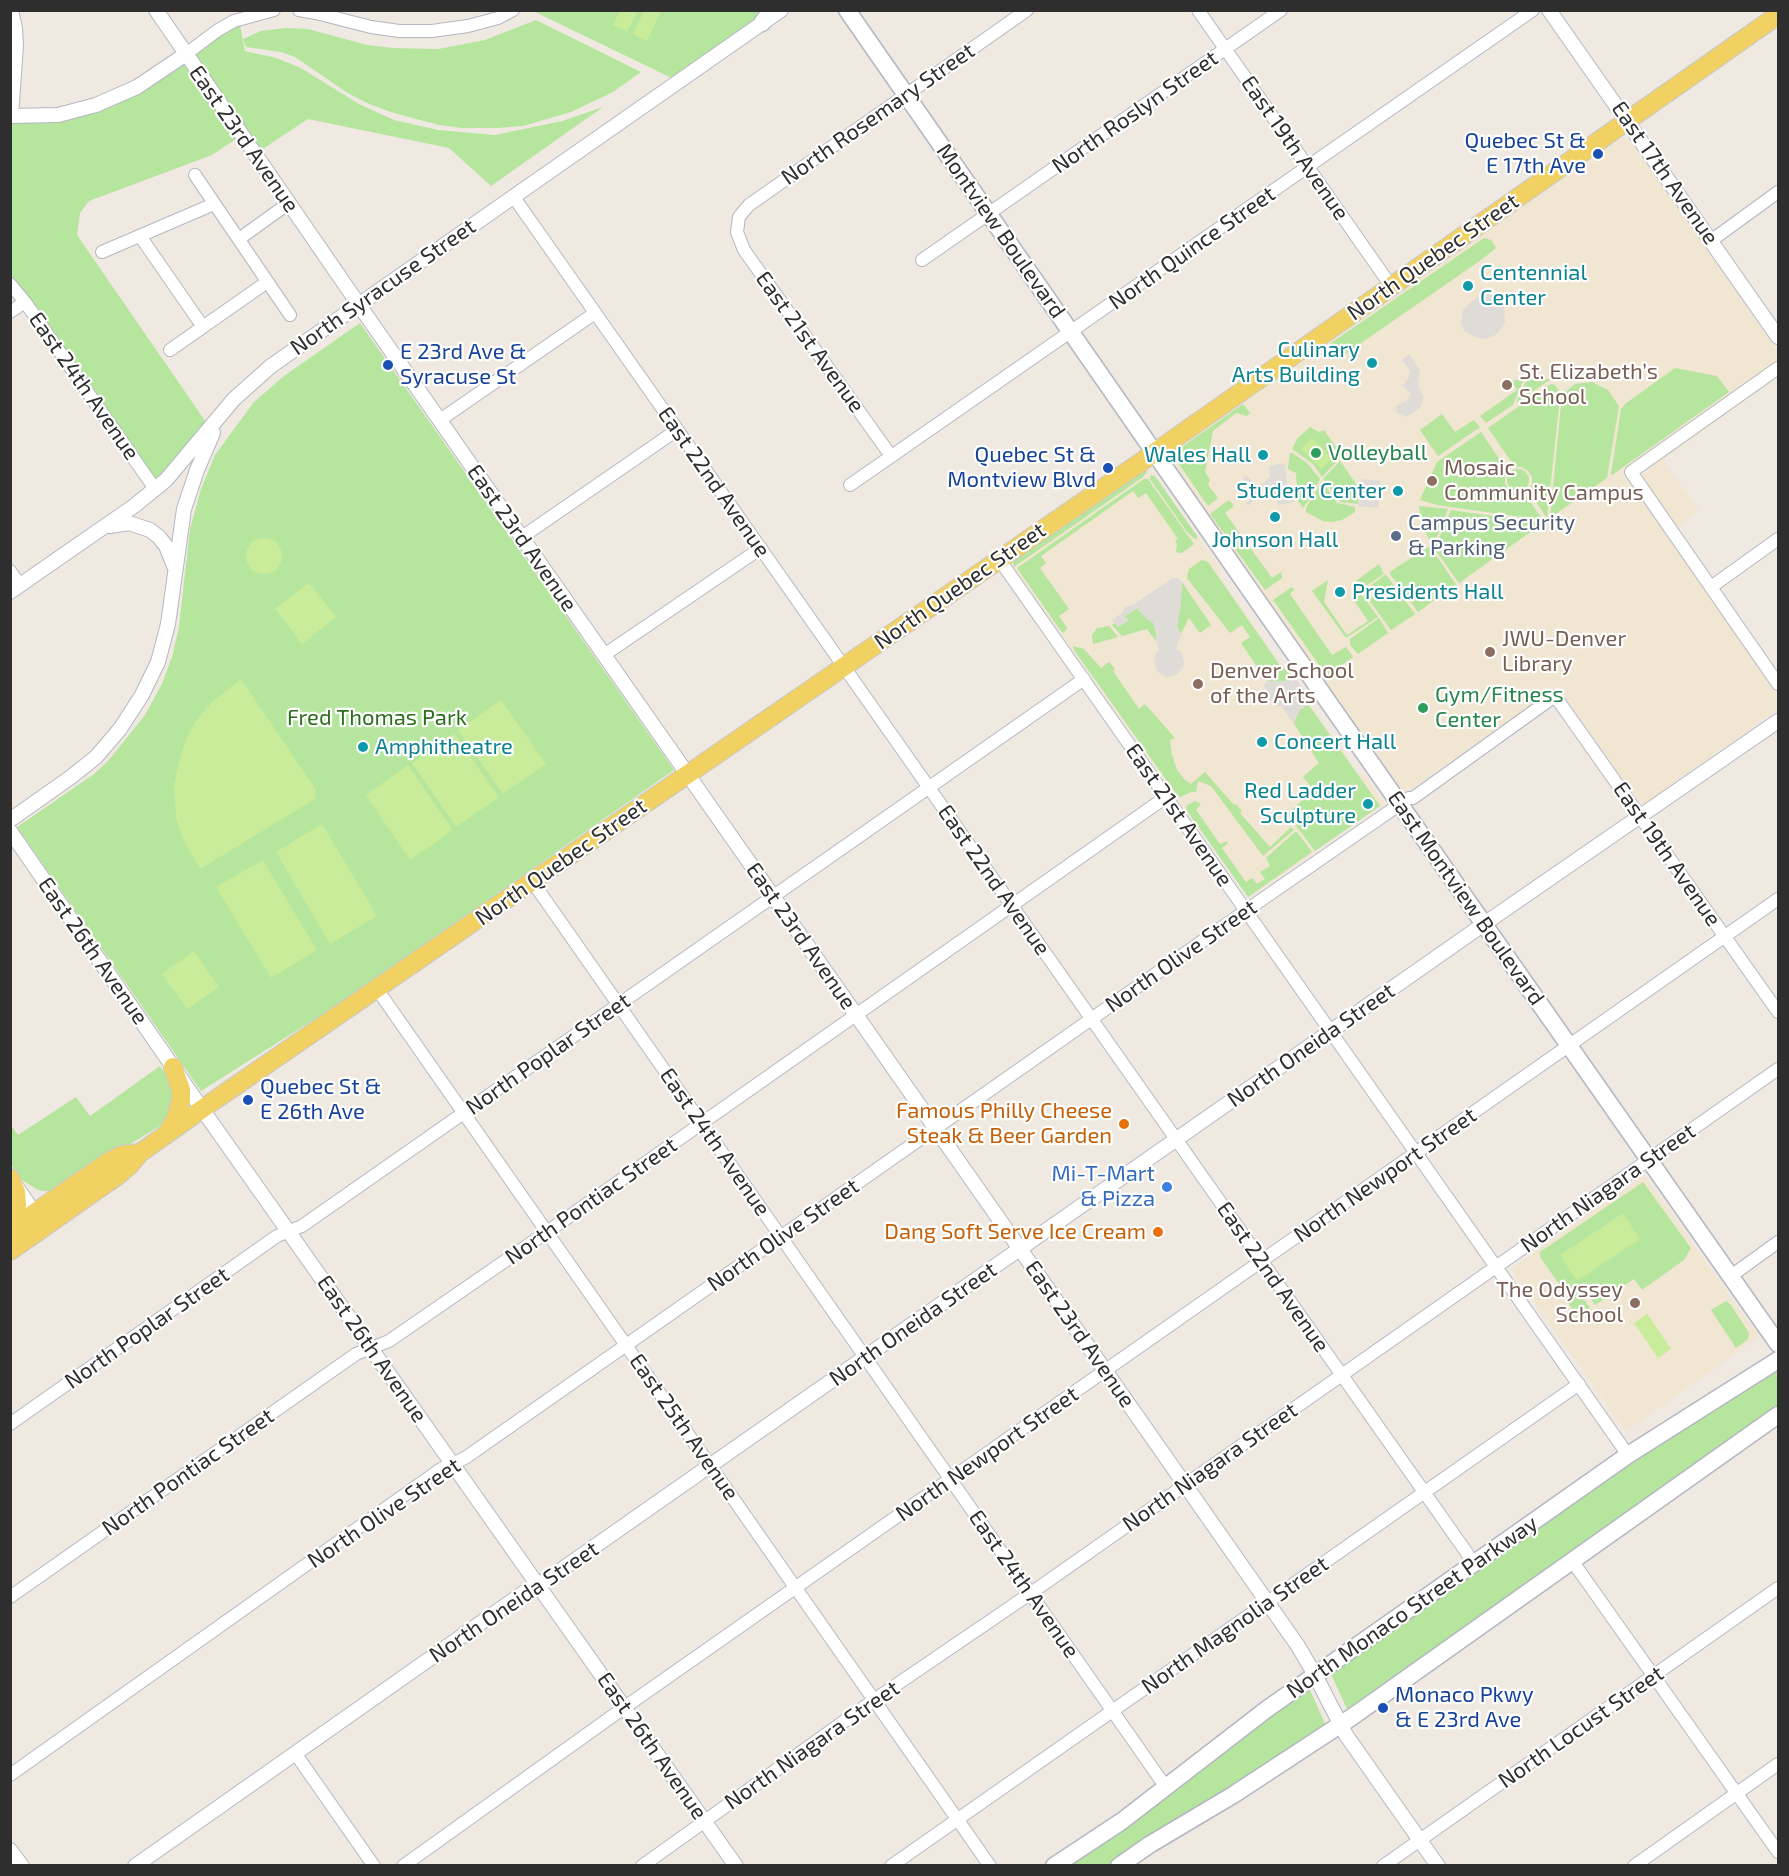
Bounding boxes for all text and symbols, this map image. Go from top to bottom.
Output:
street label: North Rosemary Street [776,37,980,191]
street label: North Roslyn Street [1047,45,1223,179]
street label: East 23rd Avenue [183,60,305,218]
street label: East 19th Avenue [1235,71,1355,225]
street label: East 17th Avenue [1606,96,1724,250]
place label: Quebec St & E 17th Ave [1464,128,1586,180]
street label: Montview Boulevard [931,139,1071,323]
marker: Quebec St & E 17th Ave [1591,147,1605,161]
street label: North Quince Street [1104,181,1280,315]
street label: North Quebec Street [1342,188,1524,326]
street label: North Syracuse Street [285,213,481,361]
place label: Centennial Center [1480,260,1587,312]
street label: East 21st Avenue [750,266,870,418]
marker: Centennial Center [1461,279,1475,293]
street label: East 24th Avenue [23,307,145,465]
place label: Culinary Arts Building [1232,337,1360,388]
place label: E 23rd Ave & Syracuse St [400,339,526,390]
marker: Culinary Arts Building [1365,356,1379,370]
marker: E 23rd Ave & Syracuse St [381,358,395,372]
place label: St. Elizabeth’s School [1519,359,1658,410]
marker: St. Elizabeth’s School [1500,378,1514,392]
street label: East 22nd Avenue [652,402,776,562]
place label: Volleyball [1328,440,1427,466]
place label: Quebec St & Montview Blvd [947,442,1096,494]
place label: Wales Hall [1144,442,1251,468]
marker: Volleyball [1309,446,1323,460]
marker: Wales Hall [1256,448,1270,462]
place label: Mosaic Community Campus [1444,455,1644,506]
street label: East 23rd Avenue [461,459,583,617]
marker: Quebec St & Montview Blvd [1101,461,1115,475]
marker: Mosaic Community Campus [1425,474,1439,488]
place label: Student Center [1236,478,1386,504]
marker: Student Center [1391,484,1405,498]
marker: Johnson Hall [1268,510,1282,524]
place label: Campus Security & Parking [1408,510,1575,562]
street label: North Quebec Street [869,517,1051,655]
place label: Johnson Hall [1212,527,1338,553]
marker: Campus Security & Parking [1389,529,1403,543]
place label: Presidents Hall [1352,579,1503,605]
marker: Presidents Hall [1333,585,1347,599]
place label: JWU-Denver Library [1502,626,1626,678]
marker: JWU-Denver Library [1483,645,1497,659]
place label: Denver School of the Arts [1210,658,1354,710]
marker: Denver School of the Arts [1191,677,1205,691]
place label: Gym/Fitness Center [1435,682,1564,734]
marker: Gym/Fitness Center [1416,701,1430,715]
park label: Fred Thomas Park [287,705,467,731]
place label: Concert Hall [1274,729,1396,755]
place label: Amphitheatre [375,734,513,760]
marker: Concert Hall [1255,735,1269,749]
street label: East 21st Avenue [1120,739,1238,891]
marker: Amphitheatre [356,740,370,754]
street label: East 19th Avenue [1607,777,1727,931]
place label: Red Ladder Sculpture [1244,778,1356,830]
street label: East Montview Boulevard [1382,786,1550,1010]
street label: North Quebec Street [470,793,652,931]
marker: Red Ladder Sculpture [1361,797,1375,811]
street label: East 22nd Avenue [932,800,1056,960]
street label: East 23rd Avenue [740,857,862,1015]
street label: East 26th Avenue [32,872,154,1030]
street label: North Olive Street [1100,894,1262,1018]
street label: North Oneida Street [1222,977,1400,1113]
street label: North Poplar Street [461,987,635,1121]
street label: East 24th Avenue [654,1063,776,1221]
place label: Quebec St & E 26th Ave [260,1074,382,1126]
marker: Quebec St & E 26th Ave [241,1093,255,1107]
place label: Famous Philly Cheese Steak & Beer Garden [896,1098,1112,1150]
street label: North Newport Street [1289,1102,1481,1248]
marker: Famous Philly Cheese Steak & Beer Garden [1117,1117,1131,1131]
street label: North Niagara Street [1516,1118,1700,1258]
street label: North Pontiac Street [500,1132,682,1270]
place label: Mi-T-Mart & Pizza [1052,1161,1155,1212]
street label: North Olive Street [702,1173,864,1297]
marker: Mi-T-Mart & Pizza [1160,1180,1174,1194]
street label: East 22nd Avenue [1211,1197,1335,1357]
place label: Dang Soft Serve Ice Cream [884,1219,1146,1245]
marker: Dang Soft Serve Ice Cream [1151,1225,1165,1239]
street label: East 23rd Avenue [1019,1255,1141,1413]
street label: North Oneida Street [824,1256,1002,1392]
street label: North Poplar Street [60,1261,234,1395]
street label: East 26th Avenue [311,1270,433,1428]
place label: The Odyssey School [1496,1277,1623,1328]
marker: The Odyssey School [1628,1296,1642,1310]
street label: East 25th Avenue [624,1349,744,1505]
street label: North Newport Street [891,1381,1083,1527]
street label: North Niagara Street [1118,1397,1302,1537]
street label: North Pontiac Street [97,1403,279,1541]
street label: North Olive Street [302,1452,466,1574]
street label: East 24th Avenue [963,1505,1085,1663]
street label: North Monaco Street Parkway [1281,1510,1543,1704]
street label: North Oneida Street [424,1536,604,1668]
street label: North Magnolia Street [1137,1551,1333,1699]
street label: North Locust Street [1493,1660,1669,1794]
street label: East 26th Avenue [591,1667,713,1825]
street label: North Niagara Street [720,1675,904,1815]
place label: Monaco Pkwy & E 23rd Ave [1395,1682,1534,1734]
marker: Monaco Pkwy & E 23rd Ave [1376,1701,1390,1715]

